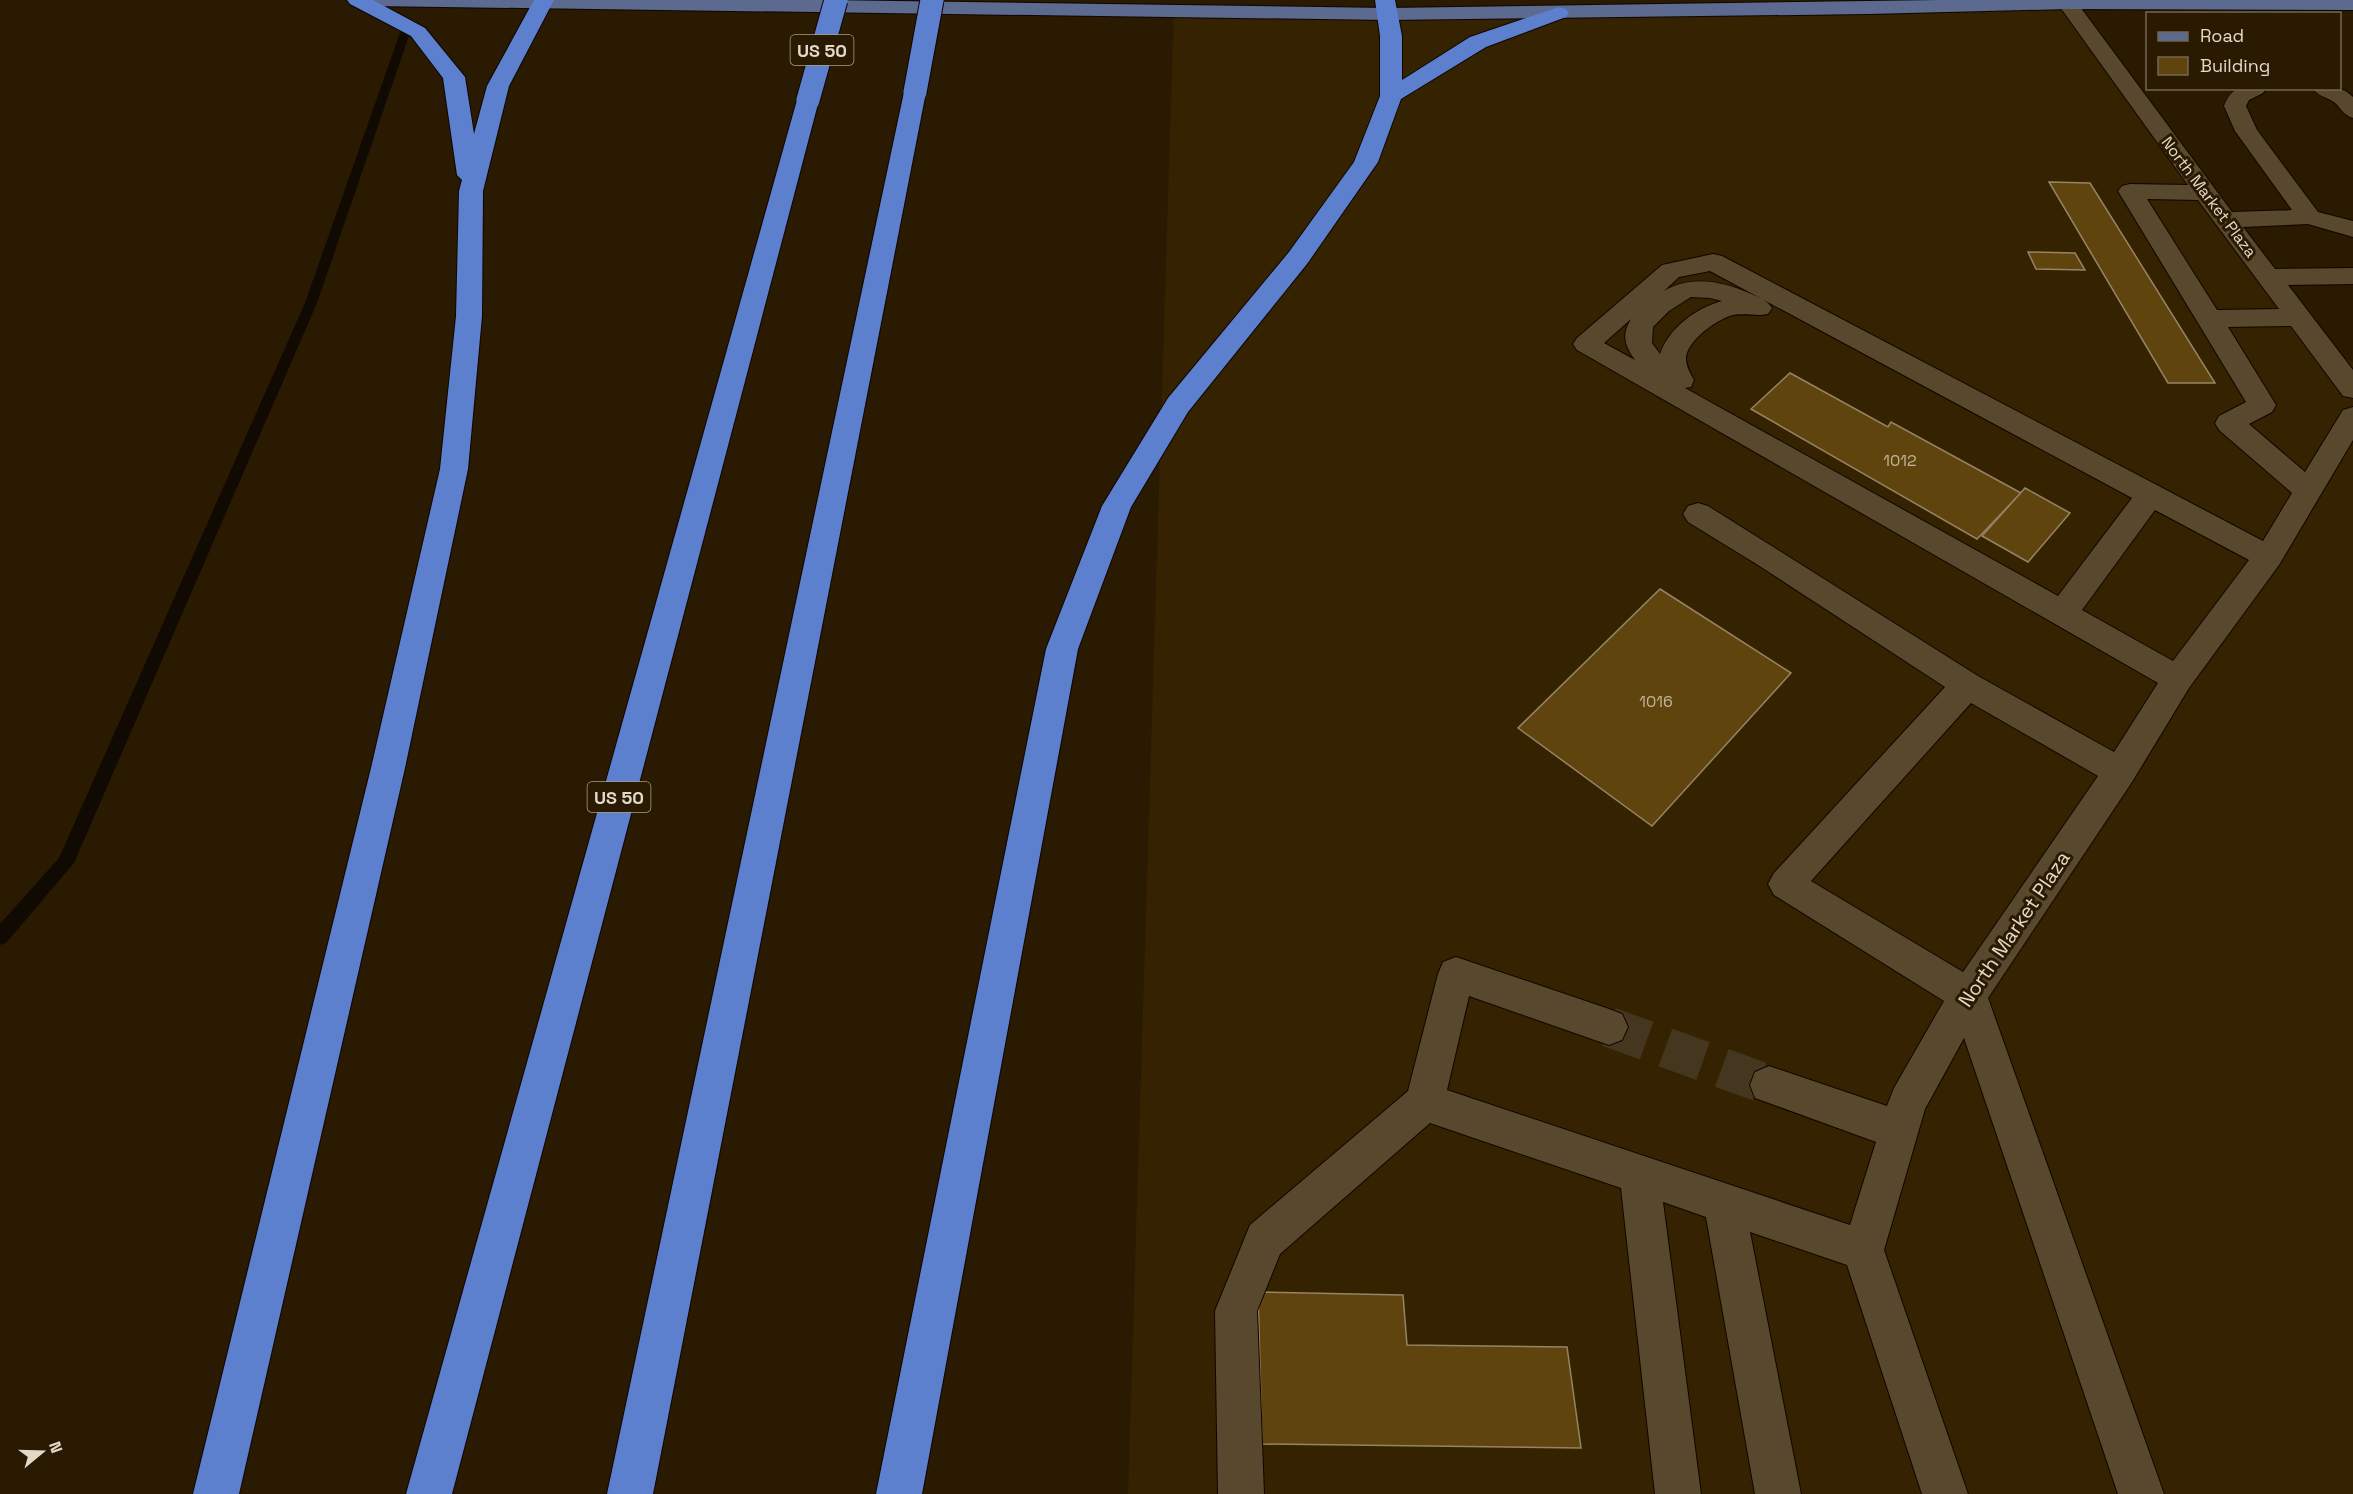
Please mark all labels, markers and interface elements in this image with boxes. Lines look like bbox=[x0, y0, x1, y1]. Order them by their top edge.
legend bbox=[2146, 12, 2341, 90]
text: Road bbox=[2200, 24, 2244, 47]
road number: US 50 bbox=[790, 35, 854, 65]
text: Building bbox=[2200, 54, 2270, 77]
street label: North Market Plaza bbox=[2157, 132, 2261, 262]
house number: 1012 bbox=[1883, 450, 1917, 471]
house number: 1016 bbox=[1639, 691, 1673, 712]
road number: US 50 bbox=[588, 782, 650, 812]
street label: North Market Plaza bbox=[1952, 846, 2076, 1012]
north arrow bbox=[12, 1422, 72, 1482]
text: N bbox=[44, 1439, 67, 1456]

